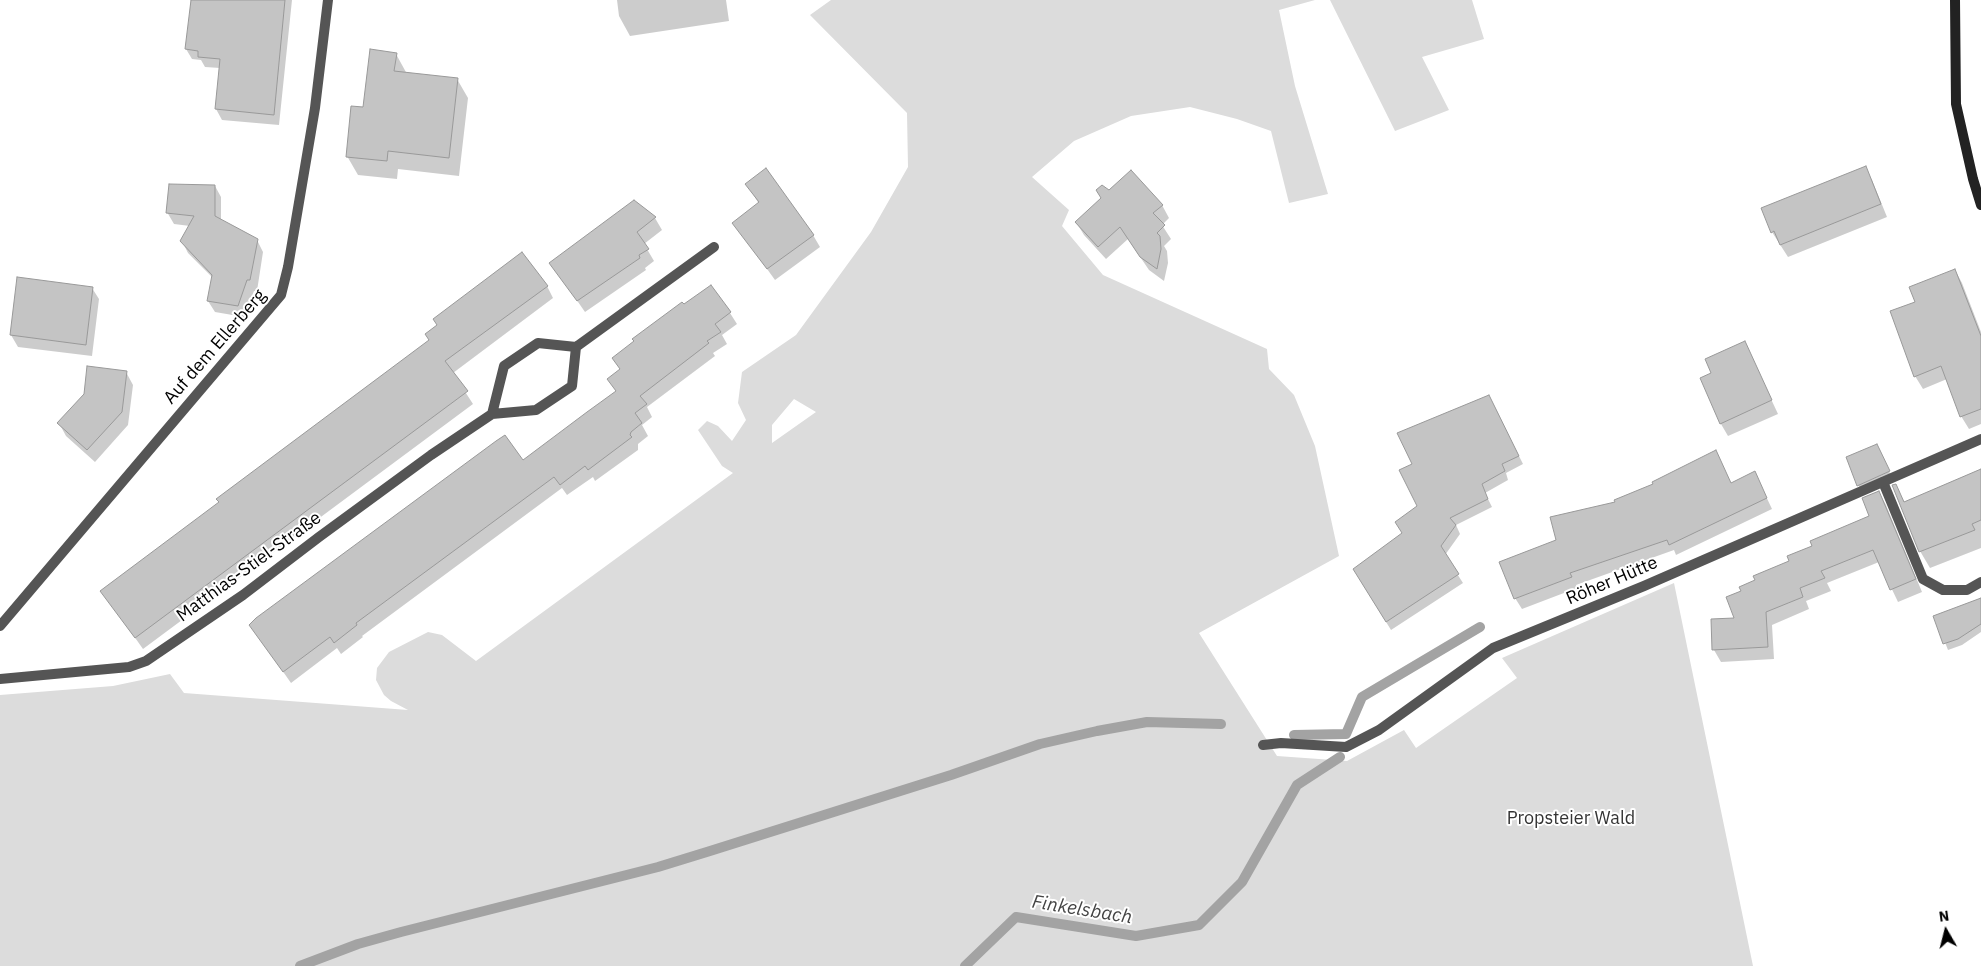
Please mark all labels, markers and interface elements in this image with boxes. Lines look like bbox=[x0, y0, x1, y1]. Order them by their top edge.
street label: Auf dem Ellerberg bbox=[159, 285, 271, 409]
street label: Matthias-Stiel-Straße bbox=[172, 507, 326, 627]
street label: Röher Hütte bbox=[1563, 552, 1661, 610]
park label: Propsteier Wald bbox=[1507, 808, 1635, 830]
water label: Finkelsbach bbox=[1030, 891, 1134, 929]
north arrow bbox=[1921, 906, 1971, 956]
text: N bbox=[1938, 907, 1950, 926]

